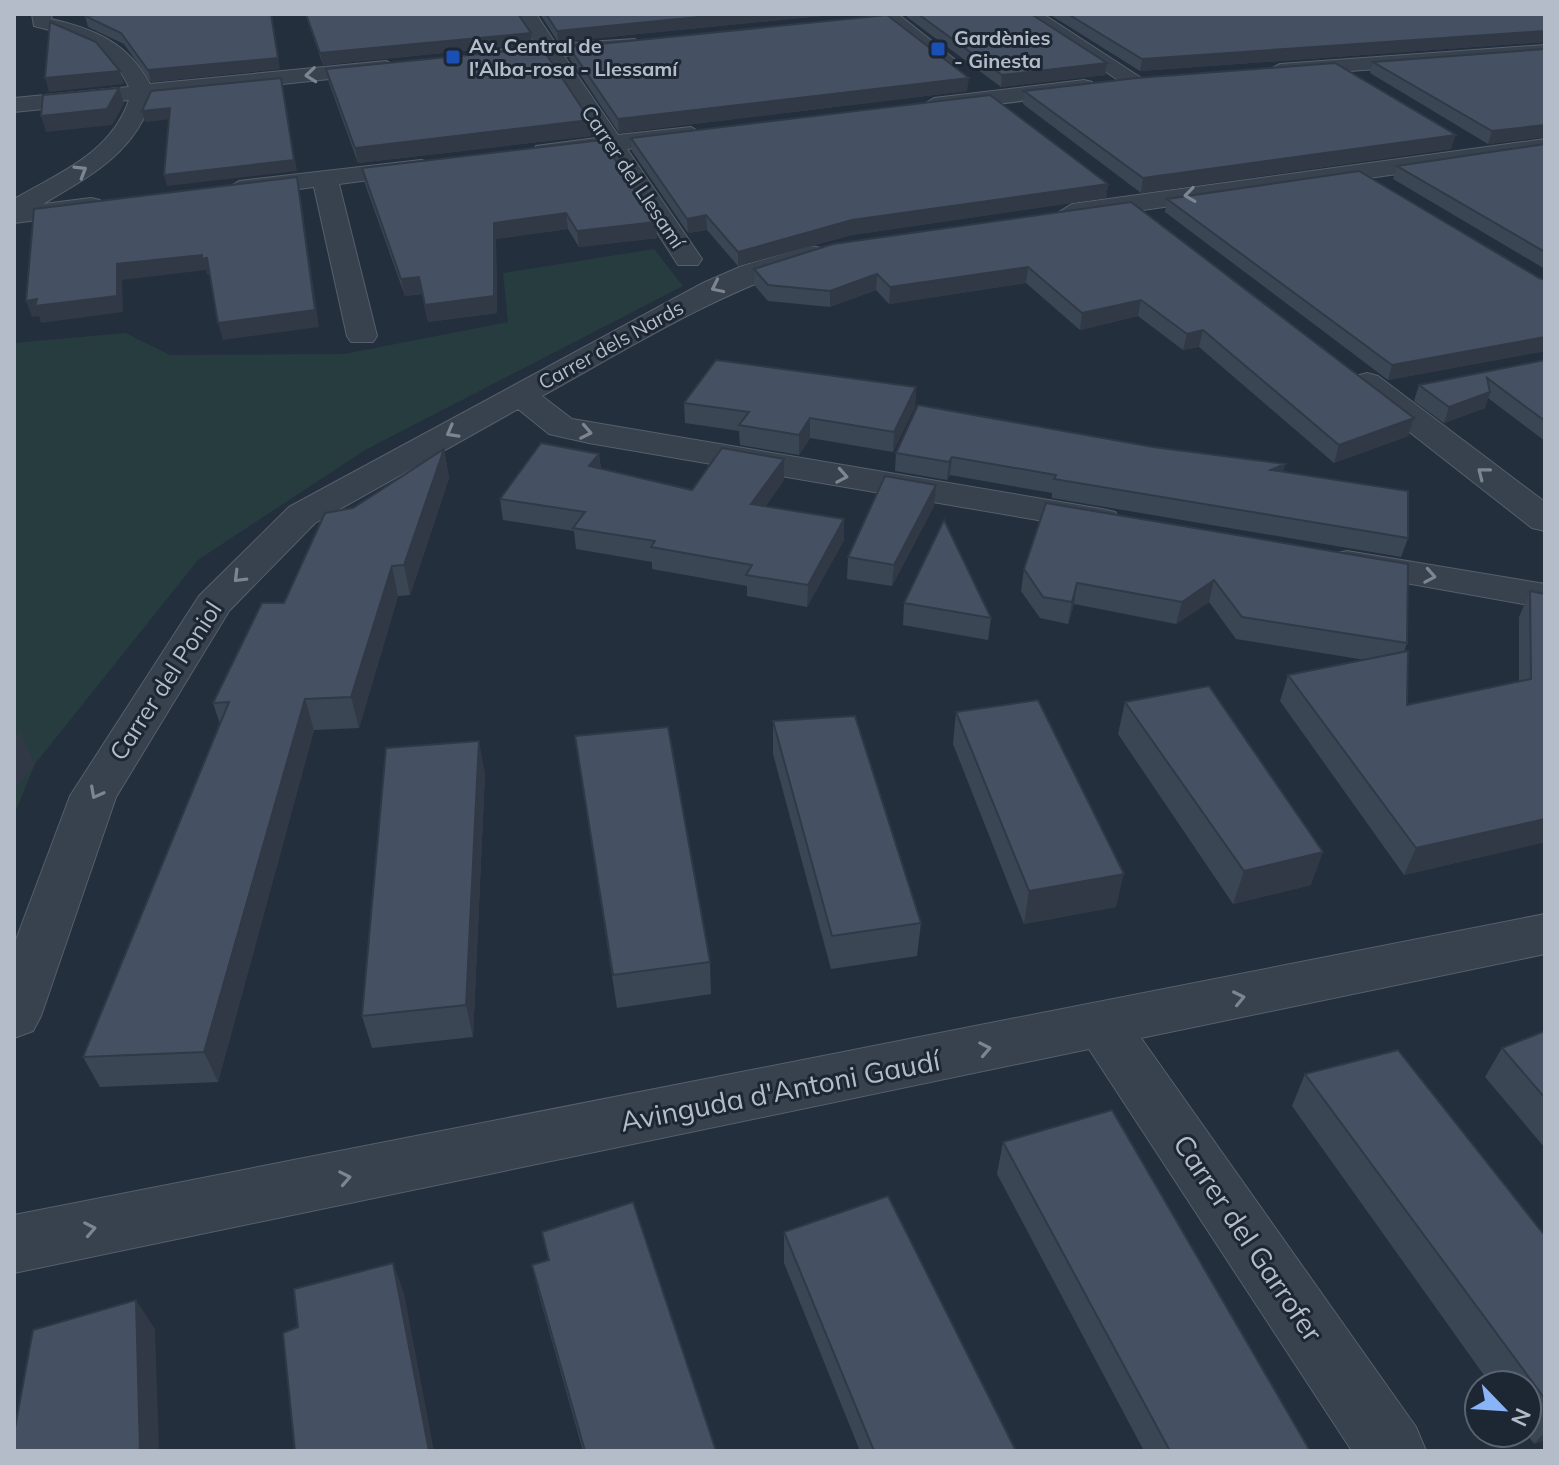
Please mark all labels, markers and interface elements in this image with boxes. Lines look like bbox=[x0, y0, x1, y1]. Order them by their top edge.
place label: Gardènies - Ginesta bbox=[954, 25, 1051, 73]
place label: Av. Central de l'Alba-rosa - Llessamí bbox=[469, 33, 679, 81]
marker: Gardènies - Ginesta bbox=[929, 40, 947, 58]
marker: Av. Central de l'Alba-rosa - Llessamí bbox=[444, 48, 462, 66]
one-way arrow bbox=[304, 66, 317, 83]
street label: Carrer del Llesamí bbox=[576, 101, 691, 254]
one-way arrow bbox=[72, 165, 87, 180]
one-way arrow bbox=[1184, 186, 1197, 203]
one-way arrow bbox=[711, 277, 726, 293]
street label: Carrer dels Nards bbox=[534, 294, 688, 395]
one-way arrow bbox=[446, 422, 461, 438]
one-way arrow bbox=[579, 423, 593, 440]
one-way arrow bbox=[836, 467, 849, 484]
one-way arrow bbox=[1477, 468, 1492, 482]
one-way arrow bbox=[1423, 567, 1437, 584]
one-way arrow bbox=[234, 568, 248, 582]
street label: Carrer del Poniol bbox=[103, 595, 228, 765]
one-way arrow bbox=[90, 785, 105, 799]
one-way arrow bbox=[1233, 990, 1246, 1007]
street label: Avinguda d'Antoni Gaudí bbox=[617, 1042, 944, 1139]
one-way arrow bbox=[978, 1042, 991, 1059]
street label: Carrer del Garrofer bbox=[1166, 1128, 1331, 1349]
one-way arrow bbox=[339, 1170, 352, 1187]
one-way arrow bbox=[84, 1221, 97, 1238]
north arrow bbox=[1463, 1369, 1543, 1449]
text: N bbox=[1505, 1404, 1537, 1431]

